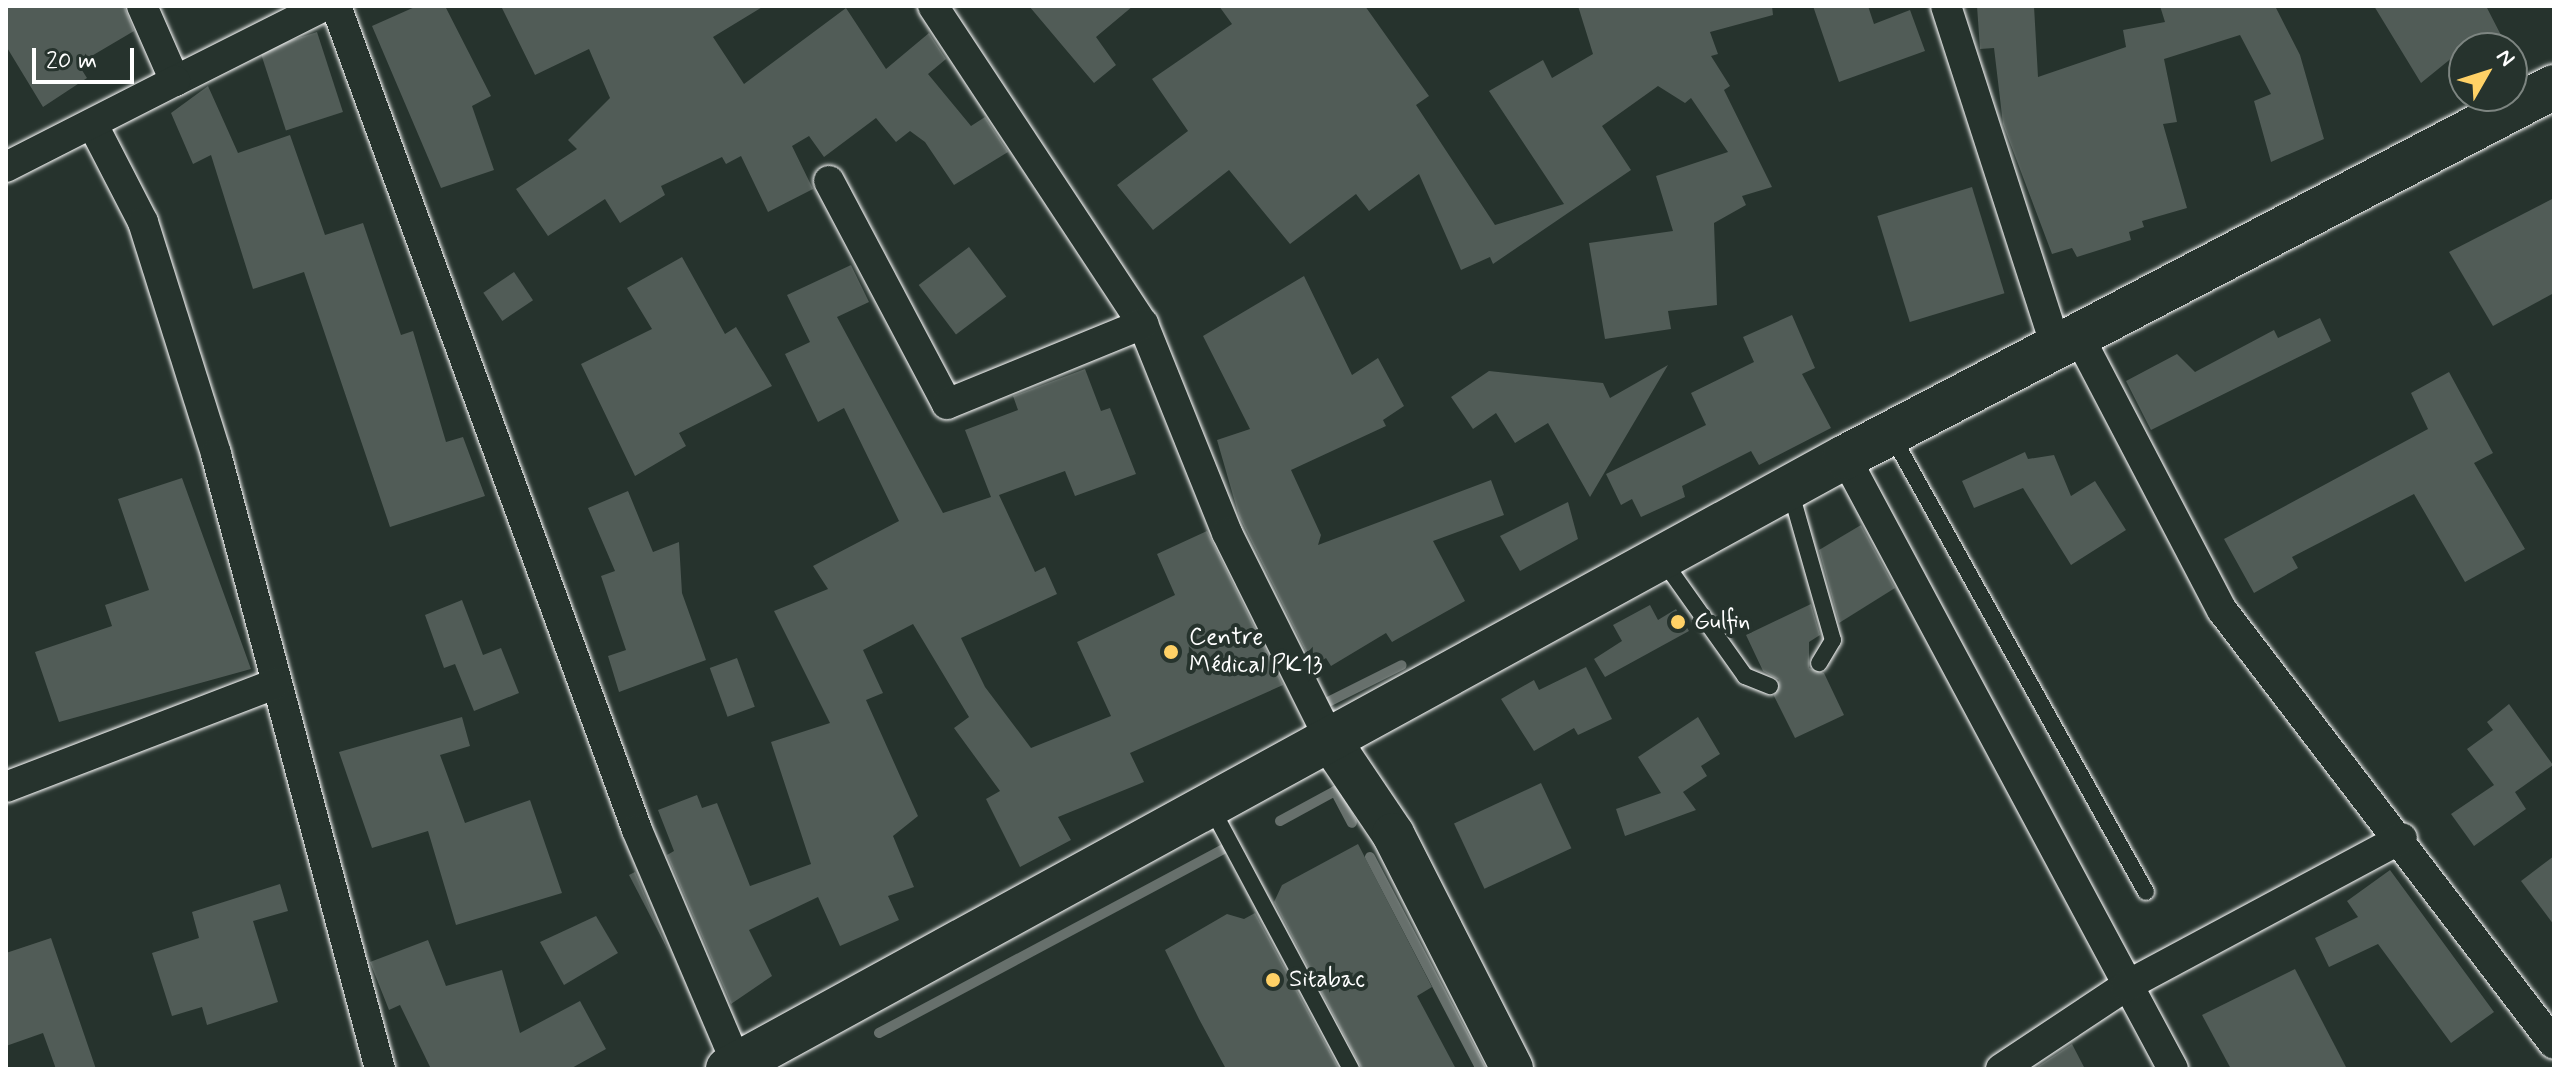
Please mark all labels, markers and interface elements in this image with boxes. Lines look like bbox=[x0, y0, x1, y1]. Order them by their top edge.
scale bar bbox=[36, 32, 138, 82]
north arrow bbox=[2448, 32, 2528, 112]
text: N bbox=[2490, 44, 2521, 73]
text: 20 m bbox=[46, 46, 97, 77]
place label: Gulfin bbox=[1694, 608, 1750, 636]
marker: Gulfin bbox=[1669, 613, 1687, 631]
place label: Centre Médical PK13 bbox=[1189, 624, 1323, 680]
marker: Centre Médical PK13 bbox=[1160, 641, 1182, 663]
place label: Sitabac bbox=[1289, 966, 1365, 994]
marker: Sitabac bbox=[1264, 971, 1282, 989]

